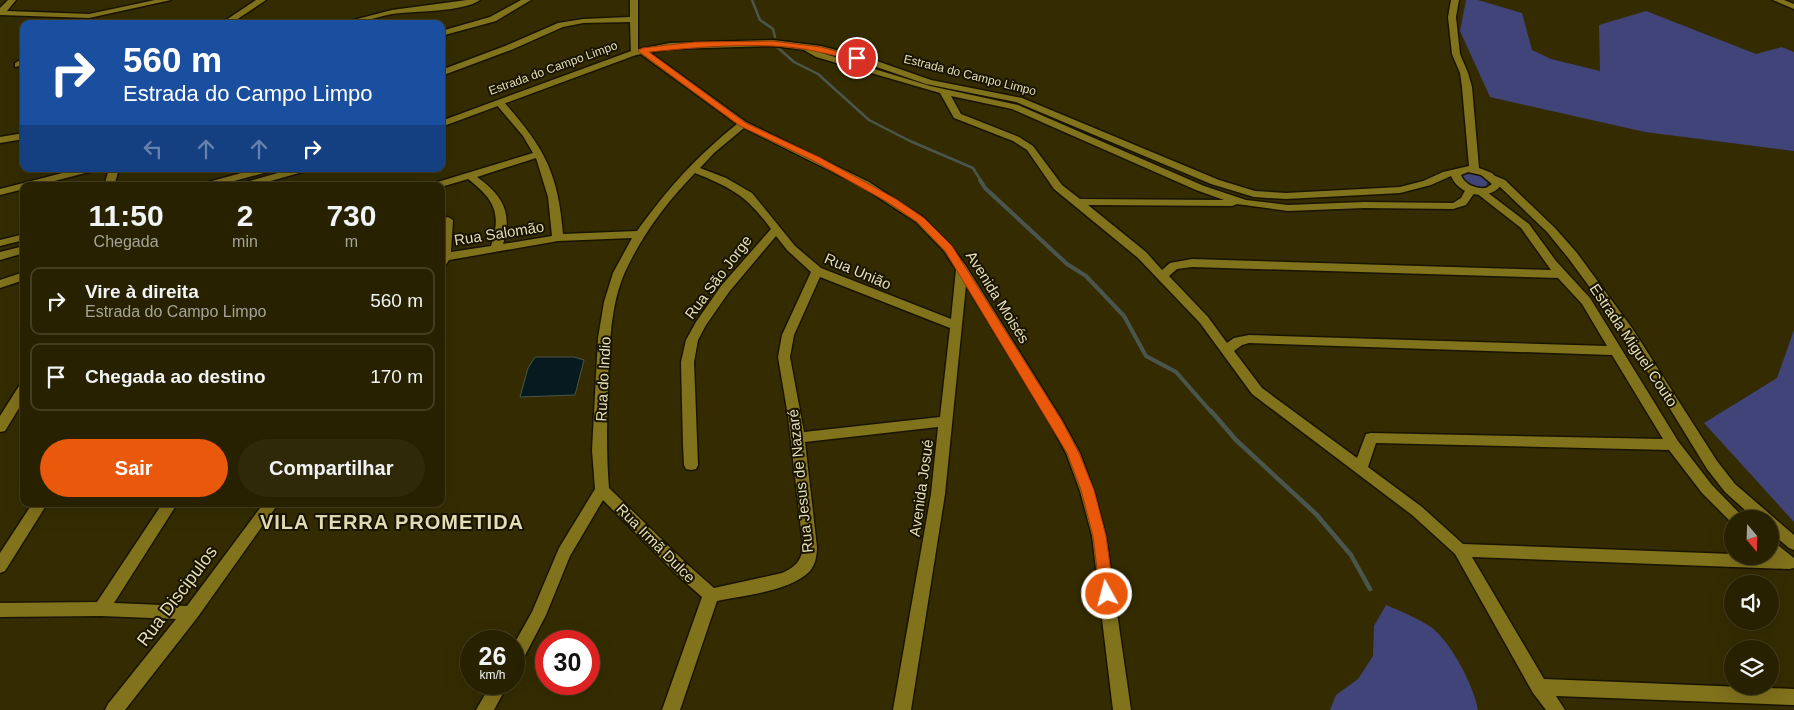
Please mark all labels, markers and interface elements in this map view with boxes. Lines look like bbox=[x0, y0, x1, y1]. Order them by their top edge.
pin bbox=[836, 37, 878, 79]
street label: Estrada do Campo Limpo bbox=[487, 38, 620, 98]
icon: right bbox=[40, 40, 105, 105]
text: 560 m bbox=[123, 40, 222, 79]
icon: arrive bbox=[843, 44, 871, 72]
street label: Estrada do Campo Limpo bbox=[902, 52, 1038, 98]
text: Estrada do Campo Limpo bbox=[123, 81, 372, 106]
icon: left bbox=[139, 135, 167, 163]
icon: ahead bbox=[192, 135, 220, 163]
icon: ahead bbox=[245, 135, 273, 163]
icon: right bbox=[298, 135, 326, 163]
text: 11:50 bbox=[89, 199, 164, 232]
text: 2 bbox=[237, 199, 253, 232]
text: 730 bbox=[326, 199, 376, 232]
street label: Rua Salomão bbox=[453, 217, 545, 249]
street label: Rua São Jorge bbox=[681, 232, 755, 322]
text: Chegada bbox=[94, 233, 159, 250]
text: min bbox=[232, 233, 258, 250]
text: m bbox=[345, 233, 358, 250]
street label: Avenida Moisés bbox=[963, 248, 1033, 346]
street label: Rua União bbox=[822, 249, 894, 293]
street label: Estrada Miguel Couto bbox=[1587, 280, 1681, 410]
text: Vire à direita bbox=[85, 281, 199, 302]
icon: right bbox=[42, 287, 70, 315]
text: 560 m bbox=[370, 290, 423, 311]
text: Estrada do Campo Limpo bbox=[85, 303, 266, 320]
street label: Rua do Indio bbox=[592, 336, 614, 422]
icon: arrive bbox=[42, 363, 70, 391]
text: Chegada ao destino bbox=[85, 366, 266, 387]
text: 170 m bbox=[370, 366, 423, 387]
street label: Rua Jesus de Nazaré bbox=[784, 408, 816, 554]
street label: Avenida Josué bbox=[906, 438, 936, 538]
button: Sair bbox=[40, 439, 228, 497]
button: Compartilhar bbox=[238, 439, 425, 497]
street label: Rua Irmã Dulce bbox=[613, 500, 699, 586]
north arrow bbox=[1724, 510, 1779, 565]
map controls bbox=[1724, 510, 1779, 695]
district label: VILA TERRA PROMETIDA bbox=[260, 511, 524, 533]
street label: Rua Discipulos bbox=[133, 542, 221, 650]
position arrow bbox=[1080, 567, 1132, 619]
button: sound bbox=[1724, 575, 1779, 630]
speed limit sign: 30 bbox=[535, 630, 600, 695]
button: layers bbox=[1724, 640, 1779, 695]
text: 26 bbox=[479, 642, 506, 670]
text: km/h bbox=[479, 668, 506, 682]

